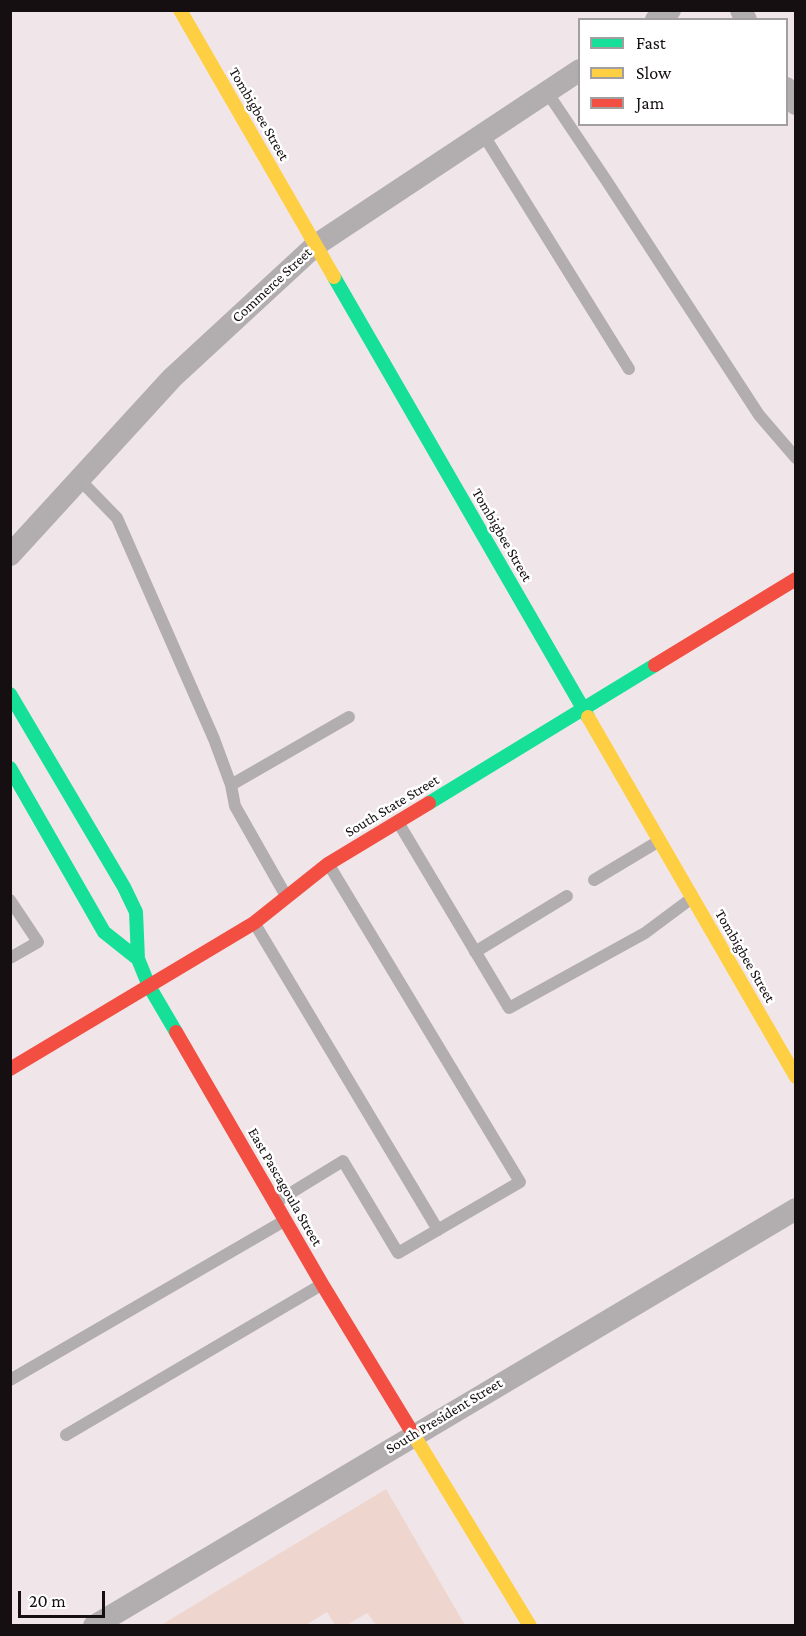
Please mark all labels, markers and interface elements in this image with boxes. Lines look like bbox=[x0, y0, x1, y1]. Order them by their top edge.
legend bbox=[578, 18, 788, 126]
text: Fast bbox=[636, 33, 666, 53]
text: Slow bbox=[636, 63, 671, 83]
street label: Tombigbee Street bbox=[225, 64, 293, 164]
text: Jam bbox=[636, 93, 664, 113]
street label: Commerce Street bbox=[228, 243, 316, 327]
street label: Tombigbee Street bbox=[468, 485, 536, 585]
street label: South State Street bbox=[342, 771, 442, 841]
street label: Tombigbee Street bbox=[711, 906, 779, 1006]
street label: East Pascagoula Street bbox=[244, 1125, 326, 1249]
street label: South President Street bbox=[383, 1374, 505, 1458]
scale bar bbox=[21, 1579, 108, 1617]
text: 20 m bbox=[29, 1591, 66, 1611]

